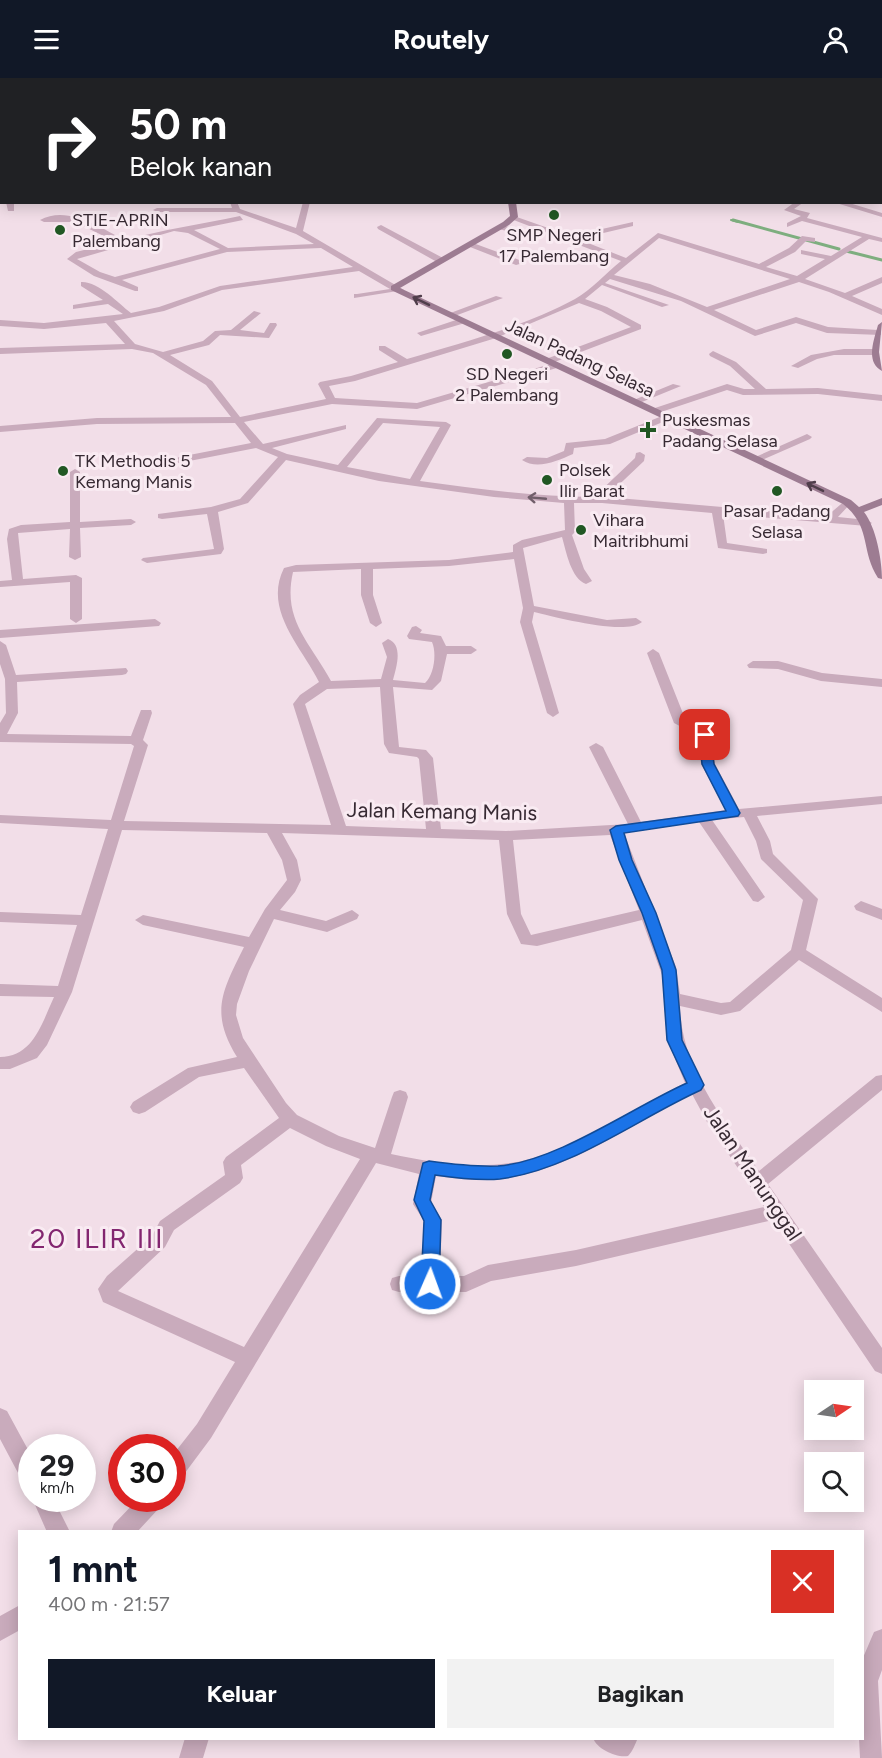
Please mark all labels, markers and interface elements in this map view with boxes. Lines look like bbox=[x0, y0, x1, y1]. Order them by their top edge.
icon: menu bbox=[30, 23, 63, 56]
text: Routely bbox=[393, 23, 489, 56]
icon: person bbox=[819, 23, 852, 56]
text: 50 m bbox=[129, 99, 227, 150]
icon: right bbox=[30, 102, 108, 180]
text: Belok kanan bbox=[129, 150, 272, 183]
marker: SMP Negeri 17 Palembang bbox=[547, 208, 561, 222]
place label: STIE-APRIN Palembang bbox=[72, 209, 169, 252]
marker: STIE-APRIN Palembang bbox=[53, 223, 67, 237]
place label: SMP Negeri 17 Palembang bbox=[499, 224, 609, 267]
one-way arrow bbox=[413, 295, 431, 306]
street label: Jalan Padang Selasa bbox=[502, 314, 658, 402]
marker: SD Negeri 2 Palembang bbox=[500, 347, 514, 361]
place label: SD Negeri 2 Palembang bbox=[455, 363, 559, 406]
place label: Puskesmas Padang Selasa bbox=[662, 409, 778, 452]
marker: Puskesmas Padang Selasa bbox=[639, 421, 657, 439]
place label: TK Methodis 5 Kemang Manis bbox=[75, 450, 192, 493]
place label: Polsek Ilir Barat bbox=[559, 459, 625, 502]
marker: TK Methodis 5 Kemang Manis bbox=[56, 464, 70, 478]
marker: Polsek Ilir Barat bbox=[540, 473, 554, 487]
one-way arrow bbox=[806, 480, 824, 492]
marker: Pasar Padang Selasa bbox=[770, 484, 784, 498]
one-way arrow bbox=[527, 492, 547, 503]
place label: Pasar Padang Selasa bbox=[723, 500, 831, 543]
place label: Vihara Maitribhumi bbox=[593, 509, 689, 552]
marker: Vihara Maitribhumi bbox=[574, 523, 588, 537]
pin bbox=[679, 709, 730, 760]
icon: arrive bbox=[688, 718, 721, 751]
street label: Jalan Kemang Manis bbox=[347, 797, 537, 825]
street label: Jalan Manunggal bbox=[699, 1101, 807, 1245]
district label: 20 ILIR III bbox=[30, 1221, 164, 1255]
position arrow bbox=[398, 1252, 462, 1316]
north arrow bbox=[804, 1380, 864, 1440]
map controls bbox=[804, 1380, 864, 1512]
speed limit sign: 30 bbox=[108, 1434, 186, 1512]
text: 29 bbox=[40, 1447, 74, 1484]
button: search bbox=[804, 1452, 864, 1512]
text: km/h bbox=[40, 1479, 74, 1497]
text: 1 mnt bbox=[48, 1548, 138, 1591]
button: close bbox=[771, 1550, 834, 1613]
text: 400 m · 21:57 bbox=[48, 1592, 170, 1616]
button: Keluar bbox=[48, 1659, 435, 1728]
button: Bagikan bbox=[447, 1659, 834, 1728]

